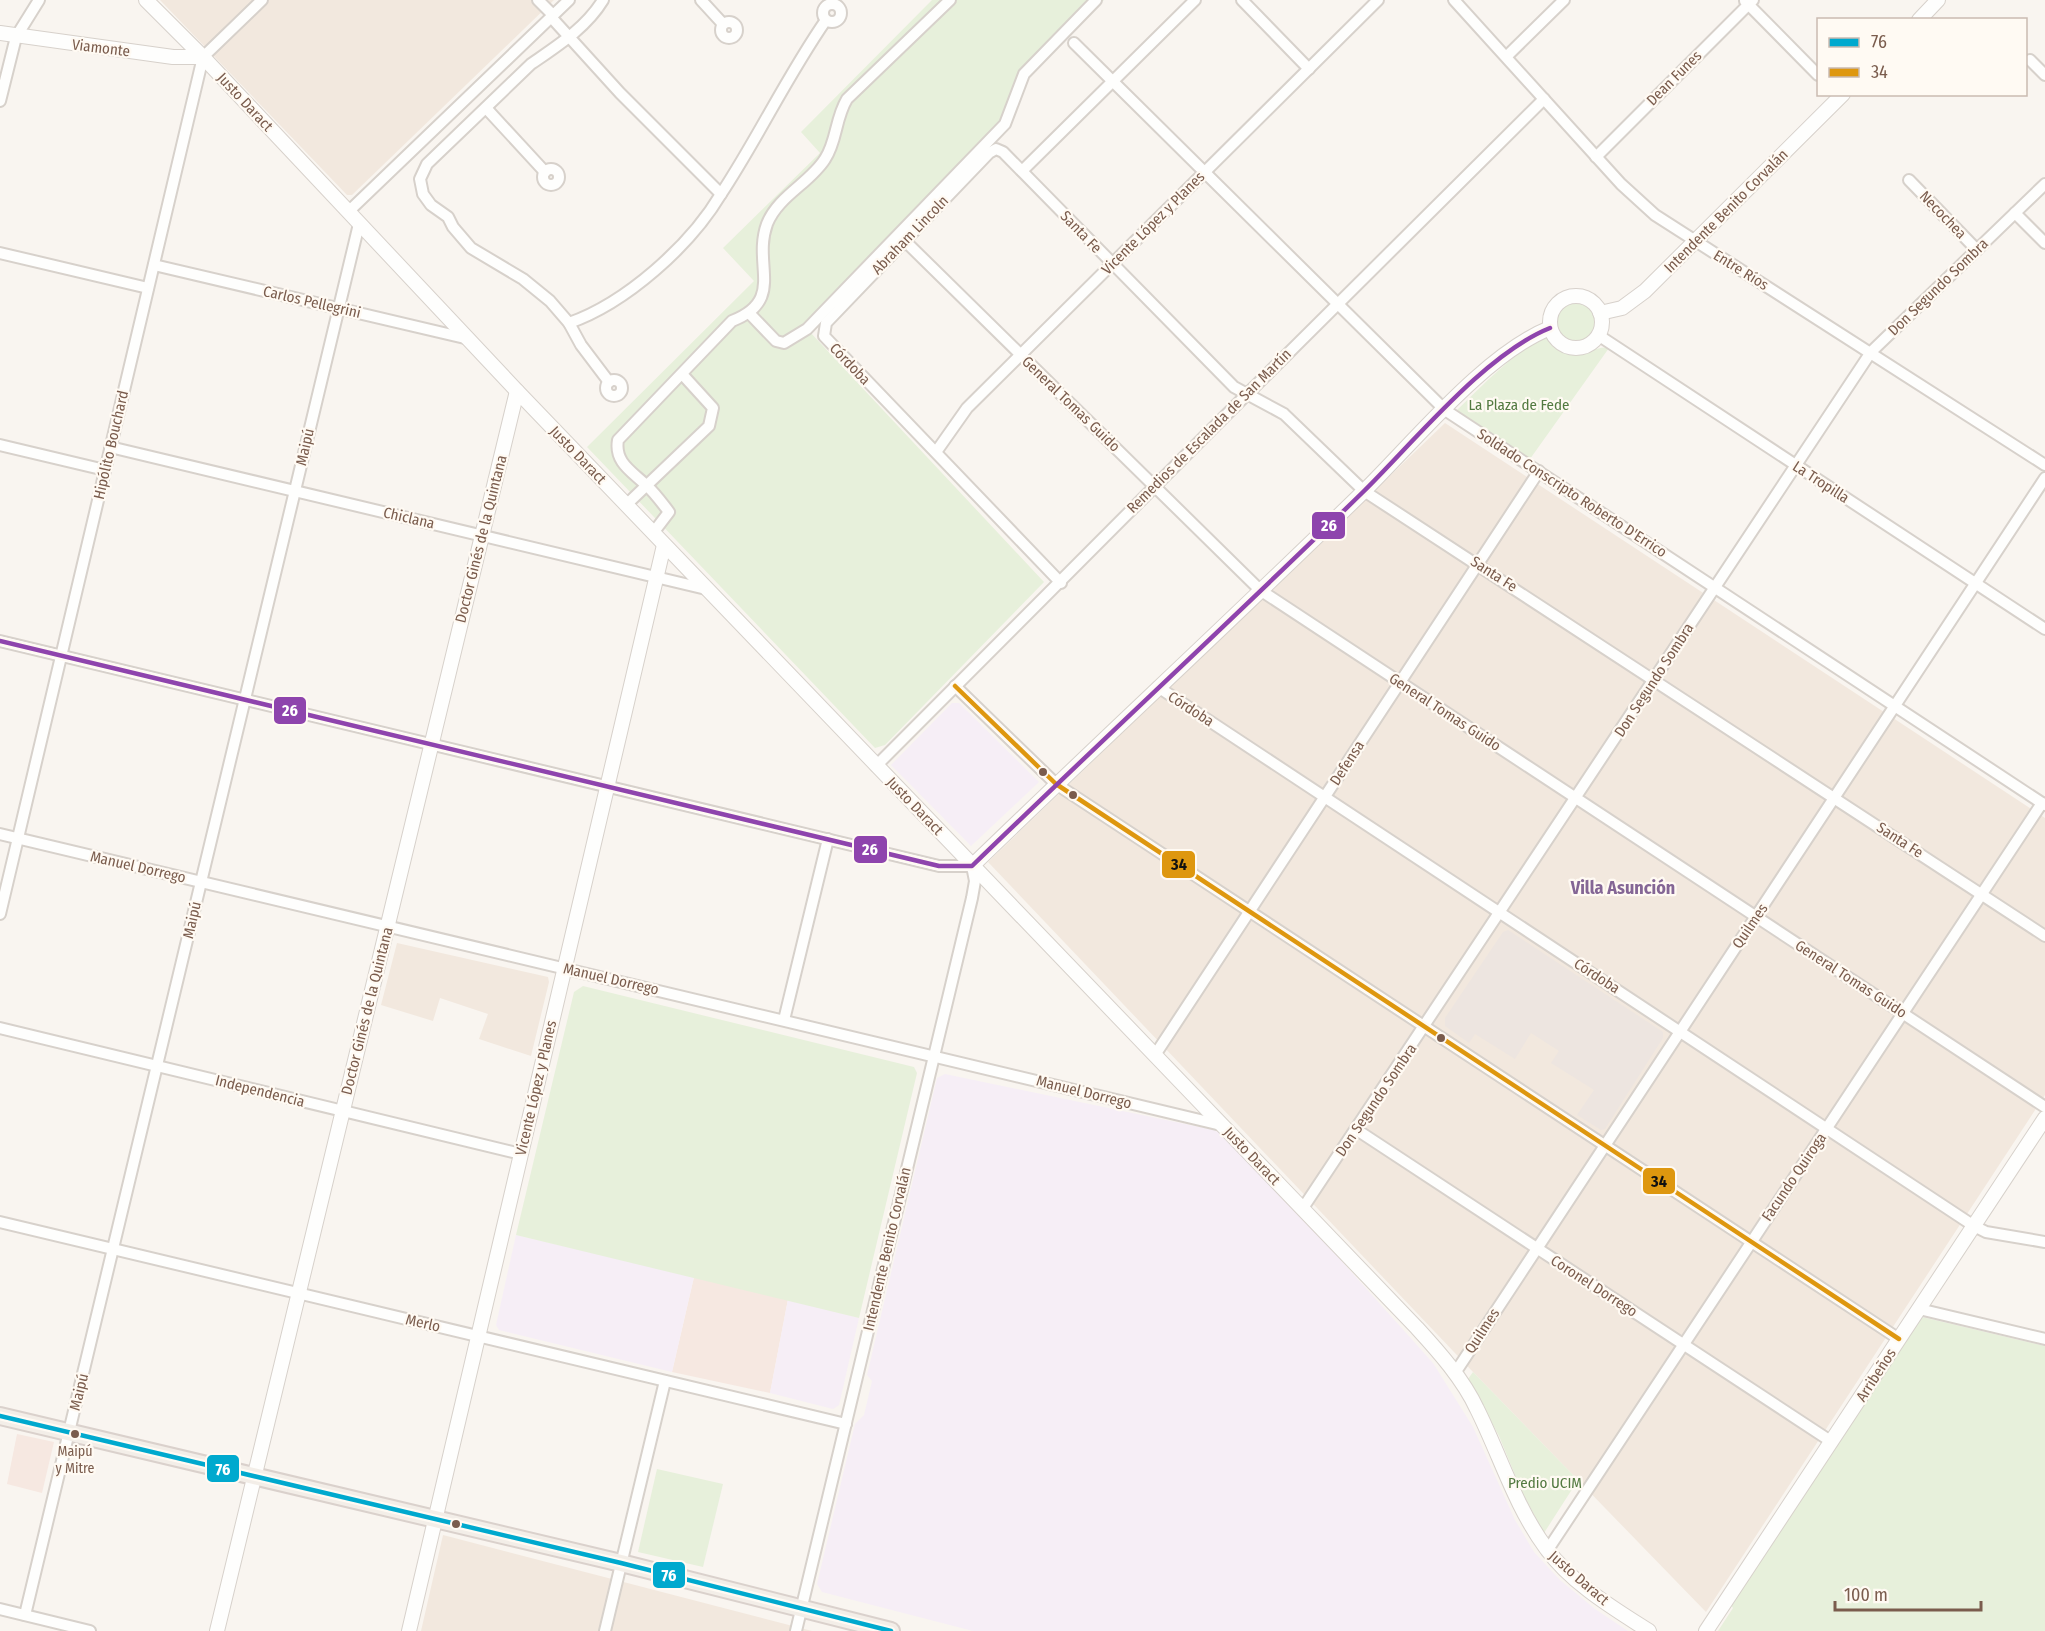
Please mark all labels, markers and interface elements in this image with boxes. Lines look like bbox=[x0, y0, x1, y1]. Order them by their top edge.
legend bbox=[1817, 18, 2027, 96]
text: 76 bbox=[1871, 31, 1887, 53]
street label: Viamonte bbox=[71, 36, 131, 60]
street label: Dean Funes bbox=[1643, 47, 1705, 109]
text: 34 bbox=[1871, 61, 1888, 83]
street label: Justo Daract bbox=[213, 69, 277, 135]
street label: Intendente Benito Corvalán bbox=[1660, 145, 1792, 277]
street label: Vicente López y Planes bbox=[1098, 168, 1208, 278]
street label: Necochea bbox=[1916, 187, 1970, 243]
street label: Abraham Lincoln bbox=[868, 192, 952, 278]
street label: Santa Fe bbox=[1057, 207, 1105, 257]
street label: Don Segundo Sombra bbox=[1884, 235, 1992, 339]
street label: Entre Ríos bbox=[1710, 246, 1772, 294]
street label: Carlos Pellegrini bbox=[261, 282, 363, 322]
street label: Córdoba bbox=[826, 339, 874, 389]
street label: Remedios de Escalada de San Martín bbox=[1123, 345, 1295, 517]
street label: General Tomas Guido bbox=[1018, 352, 1124, 456]
street label: Hipólito Bouchard bbox=[90, 389, 132, 501]
park label: La Plaza de Fede bbox=[1469, 396, 1569, 414]
street label: Justo Daract bbox=[546, 422, 610, 488]
street label: Soldado Conscripto Roberto D'Errico bbox=[1474, 425, 1670, 561]
street label: Maipú bbox=[292, 427, 318, 467]
street label: Doctor Ginés de la Quintana bbox=[451, 453, 511, 625]
street label: La Tropilla bbox=[1789, 457, 1853, 507]
street label: Chiclana bbox=[382, 503, 436, 533]
line badge: 26 bbox=[1311, 511, 1346, 540]
text: 26 bbox=[1320, 516, 1337, 535]
street label: Santa Fe bbox=[1467, 552, 1521, 596]
street label: Don Segundo Sombra bbox=[1611, 620, 1697, 740]
street label: General Tomas Guido bbox=[1386, 669, 1504, 755]
street label: Córdoba bbox=[1165, 688, 1217, 730]
line badge: 26 bbox=[273, 696, 307, 725]
text: 26 bbox=[281, 701, 298, 720]
street label: Defensa bbox=[1326, 737, 1368, 789]
unlabelled marker bbox=[1037, 766, 1049, 778]
street label: Justo Daract bbox=[883, 773, 947, 839]
unlabelled marker bbox=[1067, 789, 1079, 801]
street label: Santa Fe bbox=[1873, 818, 1927, 862]
line badge: 26 bbox=[853, 835, 888, 864]
text: 26 bbox=[861, 840, 878, 859]
street label: Manuel Dorrego bbox=[89, 847, 188, 887]
line badge: 34 bbox=[1161, 850, 1196, 879]
text: 34 bbox=[1170, 855, 1187, 874]
district label: Villa Asunción bbox=[1570, 877, 1675, 899]
street label: Maipú bbox=[179, 900, 205, 940]
street label: Quilmes bbox=[1728, 900, 1772, 952]
street label: Doctor Ginés de la Quintana bbox=[337, 925, 397, 1097]
street label: General Tomas Guido bbox=[1792, 936, 1910, 1022]
street label: Córdoba bbox=[1571, 955, 1623, 997]
street label: Manuel Dorrego bbox=[562, 959, 661, 999]
street label: Vicente López y Planes bbox=[512, 1019, 560, 1157]
unlabelled marker bbox=[1435, 1032, 1447, 1044]
street label: Don Segundo Sombra bbox=[1332, 1040, 1420, 1160]
street label: Independencia bbox=[213, 1071, 307, 1111]
street label: Manuel Dorrego bbox=[1035, 1071, 1134, 1113]
street label: Justo Daract bbox=[1220, 1123, 1284, 1189]
street label: Facundo Quiroga bbox=[1758, 1130, 1830, 1224]
street label: Intendente Benito Corvalán bbox=[859, 1165, 915, 1333]
line badge: 34 bbox=[1642, 1167, 1676, 1195]
text: 34 bbox=[1650, 1172, 1667, 1191]
street label: Coronel Dorrego bbox=[1547, 1251, 1641, 1321]
street label: Quilmes bbox=[1461, 1305, 1503, 1357]
street label: Merlo bbox=[404, 1310, 442, 1336]
street label: Arribeños bbox=[1852, 1345, 1900, 1405]
street label: Maipú bbox=[66, 1372, 92, 1412]
marker: Maipú y Mitre bbox=[69, 1428, 81, 1440]
place label: Maipú y Mitre bbox=[55, 1443, 95, 1477]
line badge: 76 bbox=[206, 1454, 240, 1483]
text: 76 bbox=[216, 1460, 230, 1479]
park label: Predio UCIM bbox=[1508, 1474, 1582, 1492]
unlabelled marker bbox=[450, 1518, 462, 1530]
street label: Justo Daract bbox=[1545, 1547, 1613, 1609]
line badge: 76 bbox=[652, 1561, 686, 1589]
text: 76 bbox=[662, 1566, 676, 1585]
scale bar bbox=[1835, 1574, 1980, 1612]
text: 100 m bbox=[1844, 1584, 1888, 1606]

